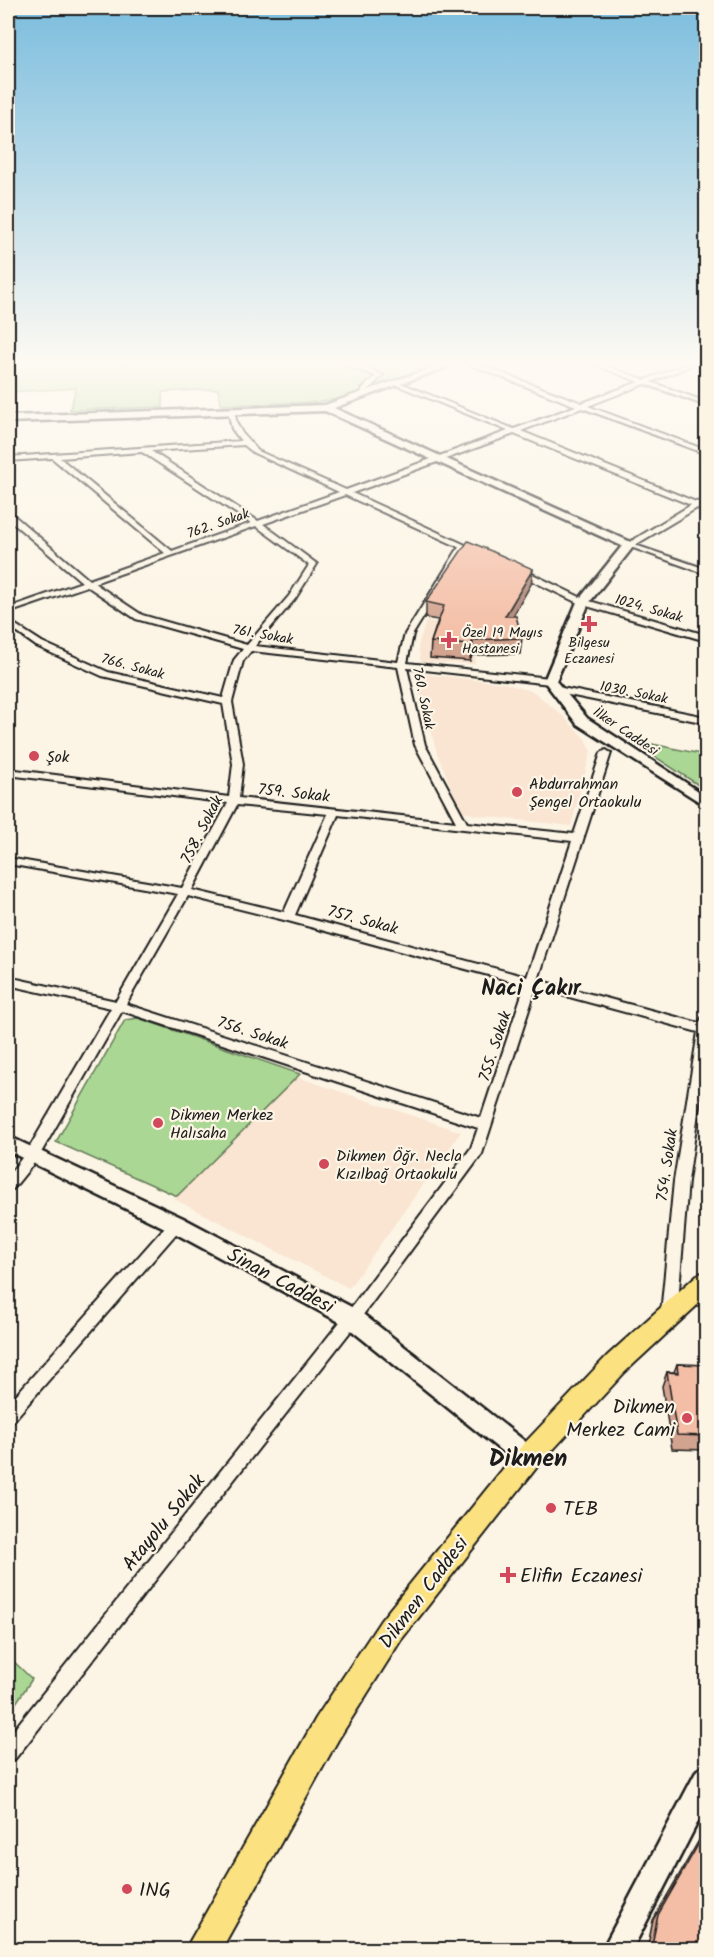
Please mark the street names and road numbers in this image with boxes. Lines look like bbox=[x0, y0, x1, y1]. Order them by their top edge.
street label: 762. Sokak bbox=[184, 503, 253, 545]
street label: 1024. Sokak bbox=[612, 589, 686, 629]
street label: 761. Sokak bbox=[231, 619, 295, 651]
street label: 766. Sokak bbox=[99, 648, 167, 686]
street label: 760. Sokak bbox=[406, 665, 440, 732]
street label: 1030. Sokak bbox=[598, 676, 670, 710]
street label: İlker Caddesi bbox=[588, 702, 663, 762]
street label: 759. Sokak bbox=[257, 777, 332, 810]
street label: 758. Sokak bbox=[174, 791, 231, 868]
street label: 757. Sokak bbox=[325, 899, 401, 942]
street label: 755. Sokak bbox=[472, 1007, 519, 1085]
street label: 756. Sokak bbox=[214, 1010, 292, 1057]
street label: 754. Sokak bbox=[650, 1127, 685, 1203]
street label: Sinan Caddesi bbox=[221, 1240, 341, 1324]
street label: Atayolu Sokak bbox=[115, 1467, 215, 1579]
street label: Dikmen Caddesi bbox=[371, 1529, 479, 1656]

